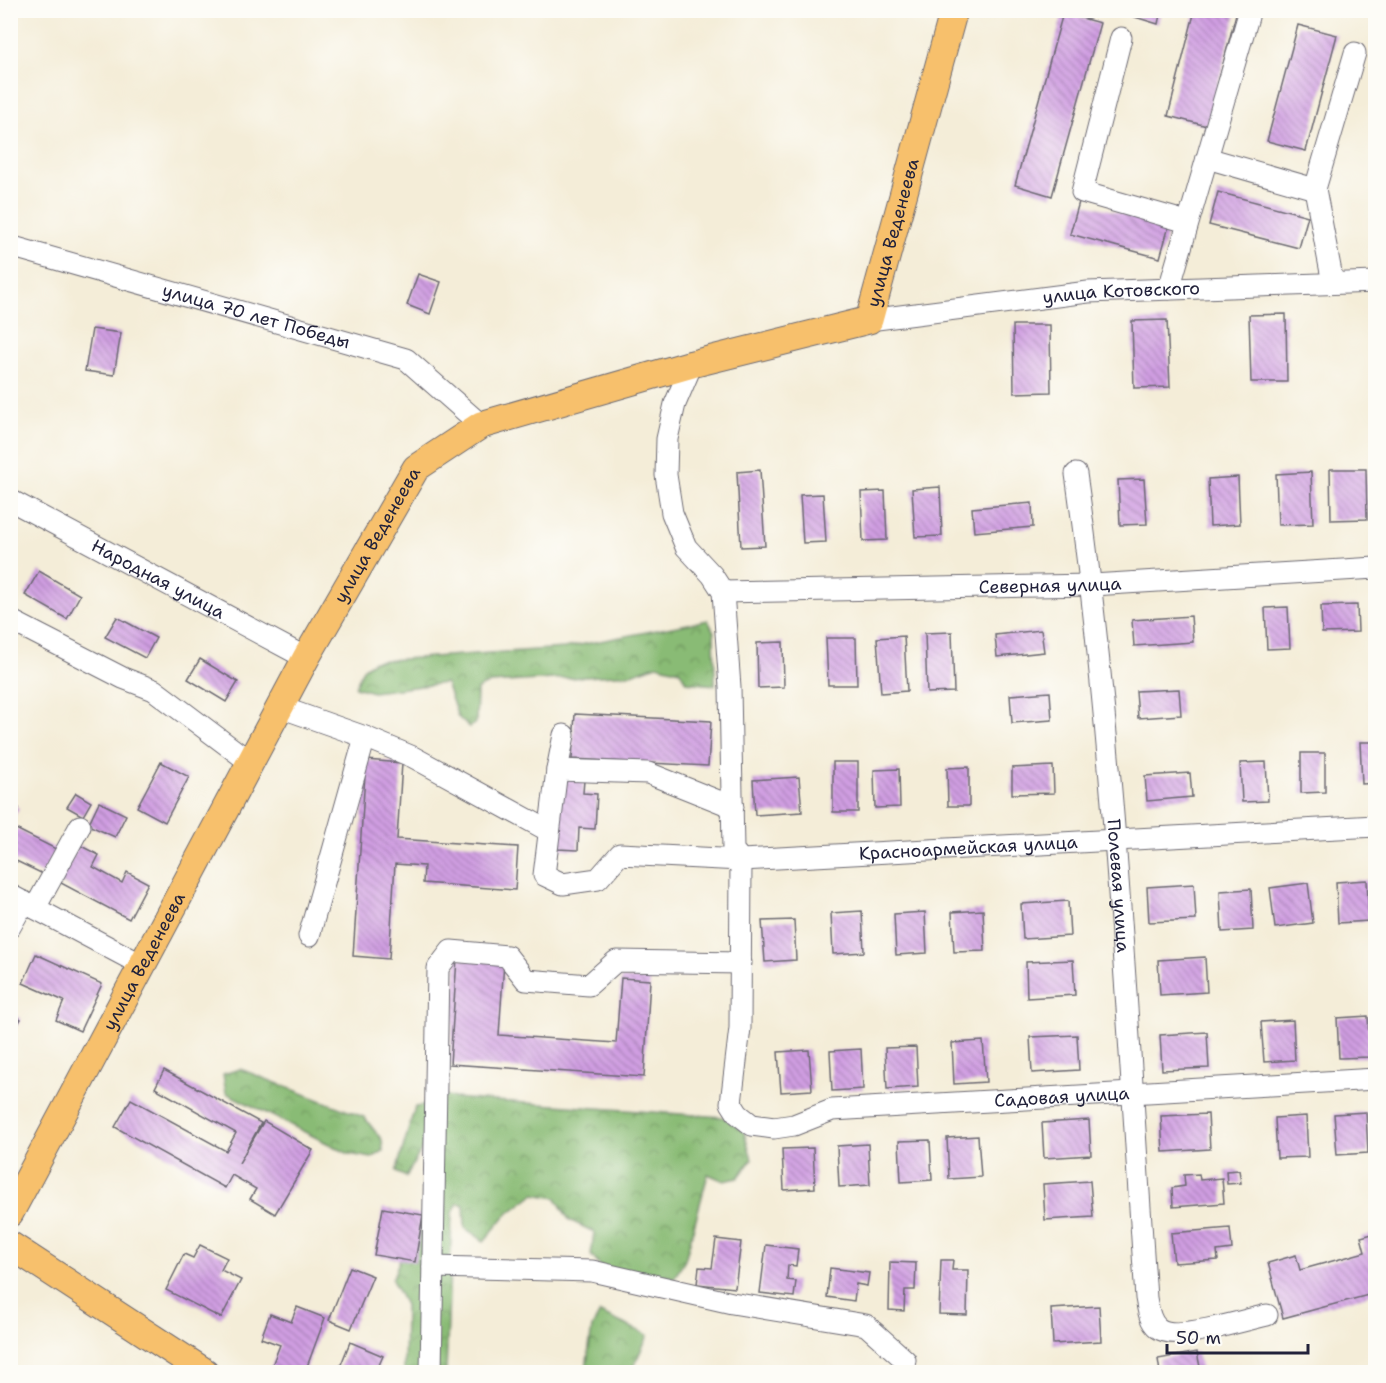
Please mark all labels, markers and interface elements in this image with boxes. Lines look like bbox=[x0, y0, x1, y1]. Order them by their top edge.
street label: улица Веденеева bbox=[861, 156, 925, 310]
street label: улица Котовского bbox=[1041, 276, 1200, 310]
street label: улица 70 лет Победы bbox=[160, 278, 353, 354]
street label: улица Веденеева bbox=[328, 463, 426, 607]
street label: Народная улица bbox=[87, 534, 229, 625]
street label: Северная улица bbox=[978, 571, 1122, 599]
street label: Полевая улица bbox=[1101, 818, 1135, 953]
street label: Красноармейская улица bbox=[858, 830, 1078, 866]
street label: улица Веденеева bbox=[97, 888, 191, 1035]
street label: Садовая улица bbox=[994, 1081, 1130, 1113]
scale bar bbox=[1167, 1317, 1308, 1355]
text: 50 m bbox=[1176, 1326, 1221, 1350]

